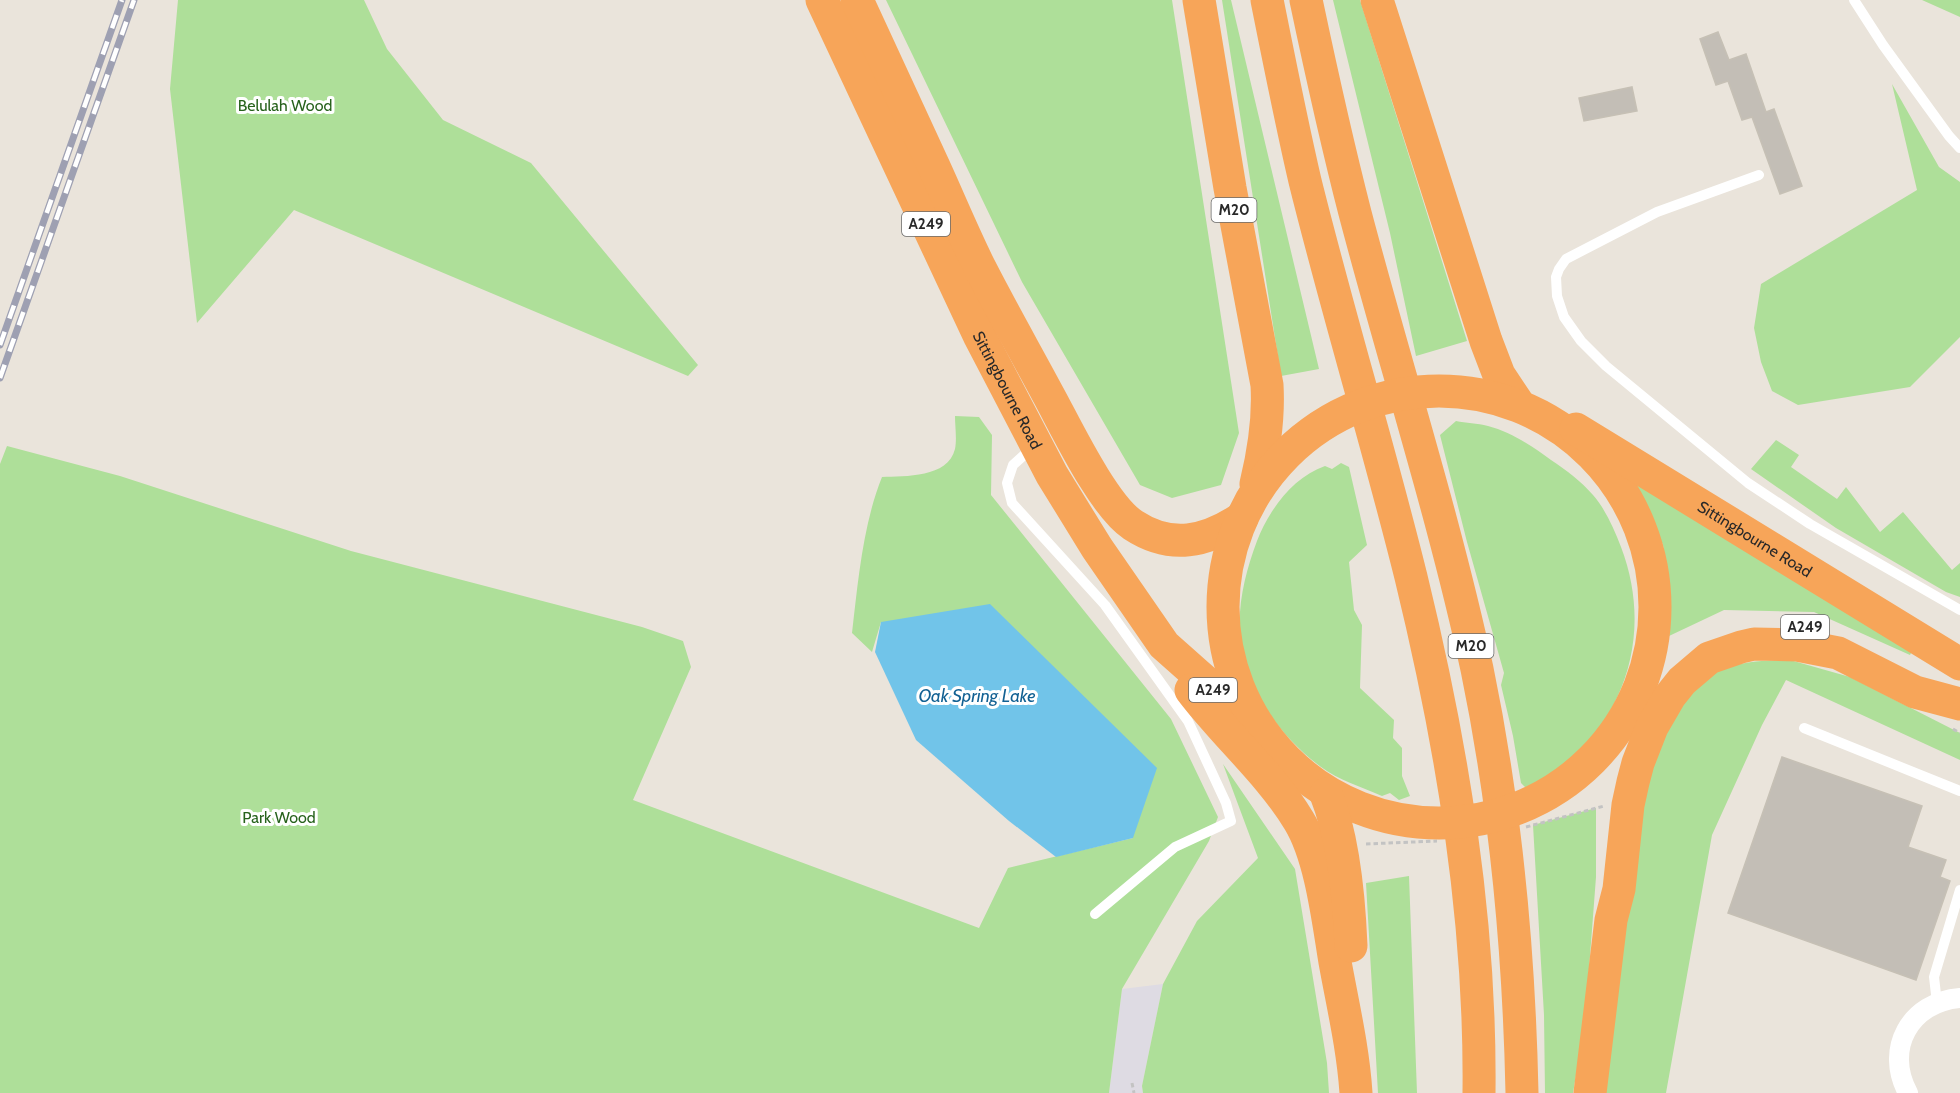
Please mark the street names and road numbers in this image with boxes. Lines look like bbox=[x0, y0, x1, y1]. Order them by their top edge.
road number: M20 bbox=[1212, 198, 1256, 222]
road number: A249 bbox=[902, 212, 950, 236]
street label: Sittingbourne Road bbox=[969, 328, 1046, 452]
street label: Sittingbourne Road bbox=[1695, 496, 1816, 581]
road number: A249 bbox=[1781, 615, 1829, 639]
road number: M20 bbox=[1448, 634, 1494, 658]
road number: A249 bbox=[1189, 678, 1237, 702]

